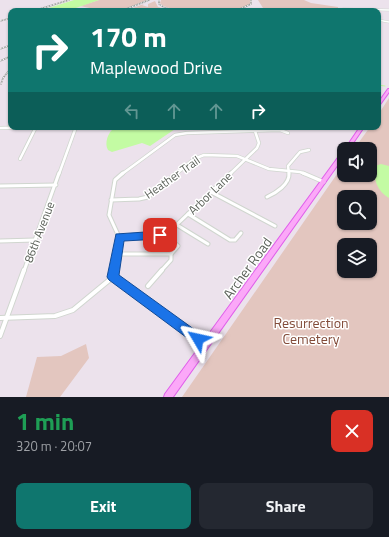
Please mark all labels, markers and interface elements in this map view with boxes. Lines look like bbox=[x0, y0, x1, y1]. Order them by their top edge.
text: 170 m bbox=[90, 15, 167, 58]
icon: right bbox=[24, 24, 76, 76]
text: Maplewood Drive bbox=[90, 54, 222, 81]
icon: left bbox=[121, 100, 143, 122]
icon: ahead bbox=[163, 100, 185, 122]
icon: ahead bbox=[205, 100, 227, 122]
icon: right bbox=[247, 100, 269, 122]
map controls bbox=[337, 142, 377, 278]
button: sound bbox=[337, 142, 377, 182]
street label: Heather Trail bbox=[140, 151, 204, 203]
street label: Arbor Lane bbox=[184, 167, 236, 219]
button: search bbox=[337, 190, 377, 230]
street label: 86th Avenue bbox=[19, 199, 59, 265]
pin bbox=[143, 218, 177, 252]
icon: arrive bbox=[149, 224, 171, 246]
street label: Archer Road bbox=[217, 233, 277, 303]
button: layers bbox=[337, 238, 377, 278]
park label: Resurrection Cemetery bbox=[273, 312, 349, 349]
position arrow bbox=[177, 318, 219, 360]
text: 1 min bbox=[16, 403, 74, 439]
button: close bbox=[331, 410, 373, 452]
text: 320 m · 20:07 bbox=[16, 436, 92, 456]
button: Exit bbox=[16, 483, 191, 529]
button: Share bbox=[199, 483, 373, 529]

